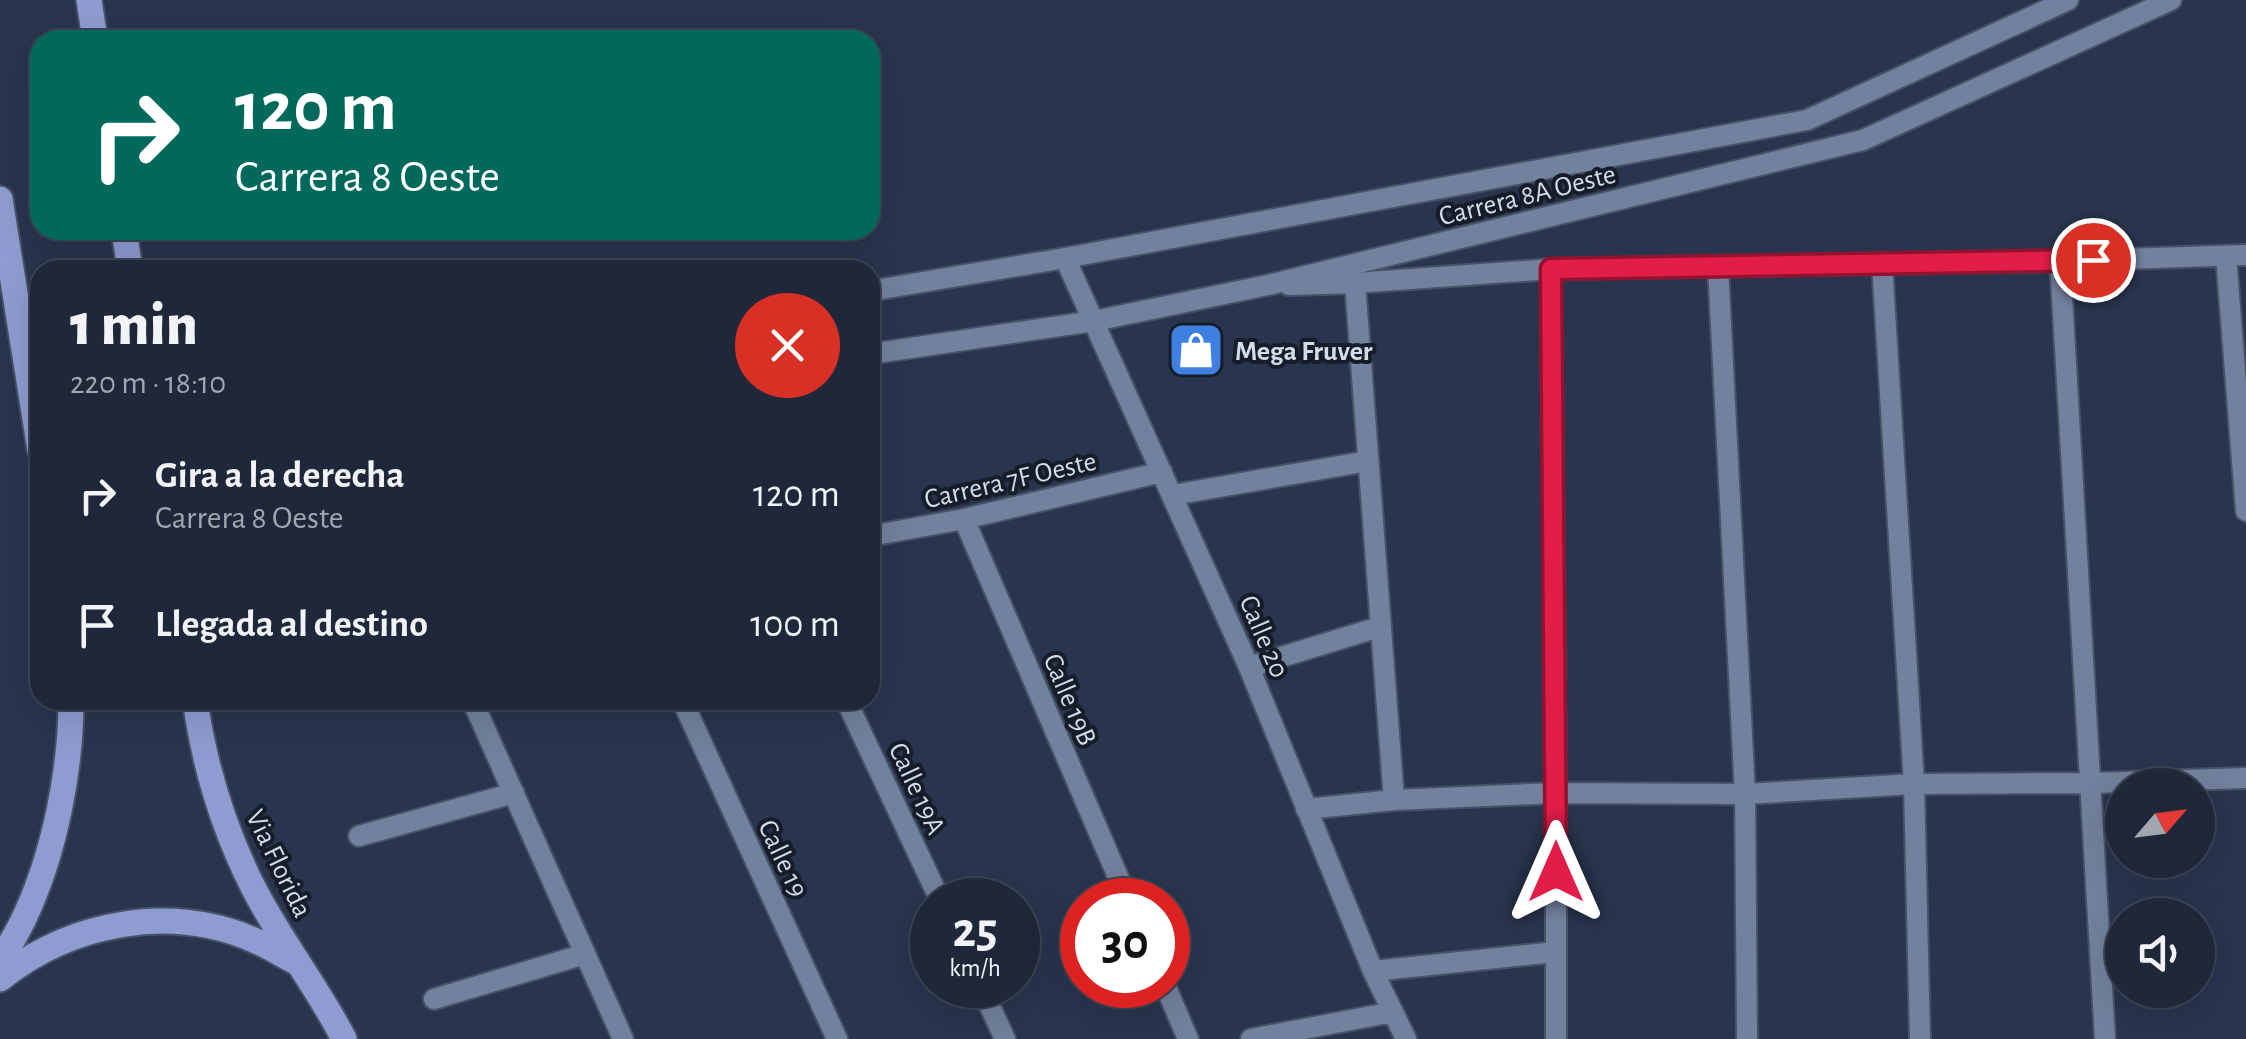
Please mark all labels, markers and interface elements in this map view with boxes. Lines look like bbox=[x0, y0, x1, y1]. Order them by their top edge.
icon: right bbox=[70, 70, 200, 200]
text: 120 m bbox=[235, 73, 397, 143]
text: Carrera 8 Oeste bbox=[235, 155, 500, 200]
street label: Carrera 8A Oeste bbox=[1436, 160, 1619, 231]
pin bbox=[2051, 218, 2136, 303]
icon: arrive bbox=[2066, 233, 2121, 288]
button: close bbox=[735, 293, 840, 398]
text: 1 min bbox=[70, 296, 198, 356]
shop icon: Mega Fruver bbox=[1166, 320, 1226, 380]
place label: Mega Fruver bbox=[1235, 338, 1373, 366]
text: 220 m · 18:10 bbox=[70, 367, 226, 399]
street label: Carrera 7F Oeste bbox=[922, 448, 1099, 514]
text: Gira a la derecha bbox=[155, 457, 405, 495]
icon: right bbox=[70, 468, 125, 523]
text: 120 m bbox=[753, 476, 840, 514]
text: Carrera 8 Oeste bbox=[155, 502, 343, 534]
street label: Calle 20 bbox=[1233, 592, 1293, 682]
icon: arrive bbox=[70, 598, 125, 653]
text: Llegada al destino bbox=[155, 606, 428, 644]
text: 100 m bbox=[750, 606, 840, 644]
street label: Calle 19B bbox=[1037, 650, 1101, 750]
street label: Calle 19A bbox=[883, 739, 950, 839]
north arrow bbox=[2105, 768, 2215, 878]
map controls bbox=[2105, 768, 2215, 1008]
street label: Via Florida bbox=[240, 806, 316, 922]
street label: Calle 19 bbox=[752, 816, 812, 902]
position arrow bbox=[1504, 820, 1608, 924]
speed limit sign: 30 bbox=[1060, 878, 1190, 1008]
button: sound bbox=[2105, 898, 2215, 1008]
text: 25 bbox=[952, 906, 998, 956]
text: km/h bbox=[949, 956, 1001, 981]

